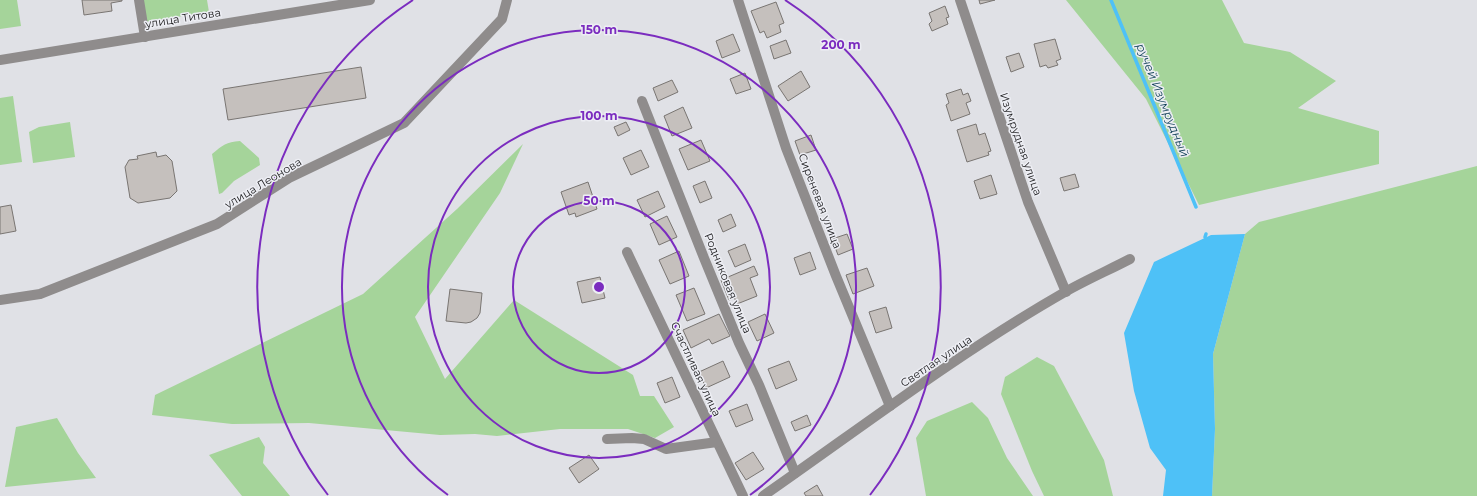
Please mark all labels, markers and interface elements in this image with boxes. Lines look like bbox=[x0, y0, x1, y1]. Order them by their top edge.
street label: улица Титова bbox=[143, 5, 222, 31]
text: 150 m bbox=[581, 22, 617, 37]
text: 200 m bbox=[821, 37, 861, 52]
water label: ручей Изумрудный bbox=[1133, 41, 1193, 159]
street label: Изумрудная улица bbox=[997, 91, 1045, 197]
text: 100 m bbox=[581, 108, 617, 123]
street label: Сиреневая улица bbox=[795, 151, 845, 251]
street label: улица Леонова bbox=[221, 155, 304, 212]
text: 50 m bbox=[583, 193, 615, 208]
street label: Родниковая улица bbox=[701, 231, 755, 335]
centre of rings bbox=[592, 280, 606, 294]
street label: Счастливая улица bbox=[668, 319, 724, 419]
street label: Светлая улица bbox=[898, 332, 974, 390]

